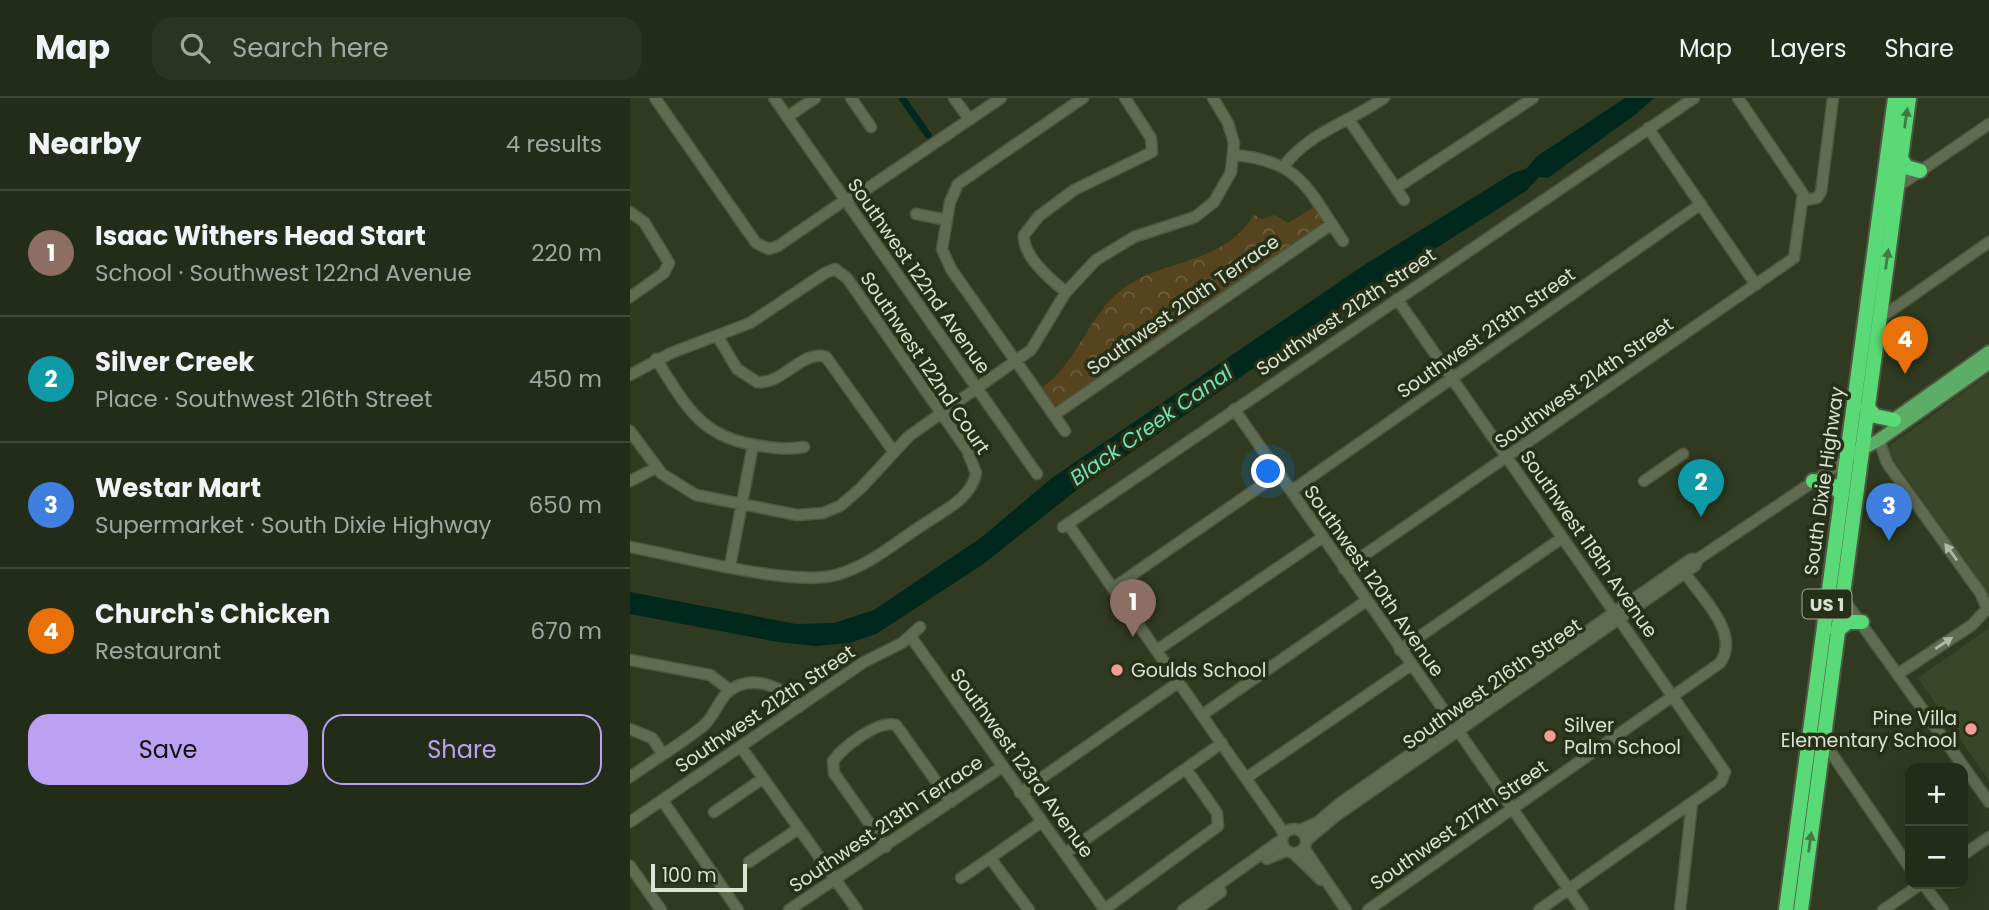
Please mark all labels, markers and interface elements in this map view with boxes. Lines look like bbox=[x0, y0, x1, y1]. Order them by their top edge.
search box bbox=[152, 17, 642, 80]
text: Map bbox=[35, 24, 110, 71]
icon: search bbox=[176, 29, 214, 67]
text: Search here bbox=[232, 30, 389, 66]
text: Map bbox=[1679, 32, 1732, 65]
text: Layers bbox=[1770, 32, 1846, 65]
text: Share bbox=[1884, 32, 1954, 65]
one-way arrow bbox=[1901, 107, 1912, 129]
text: Nearby bbox=[28, 122, 142, 165]
text: 4 results bbox=[506, 128, 602, 160]
street label: Southwest 122nd Avenue bbox=[841, 173, 997, 379]
text: Isaac Withers Head Start bbox=[95, 218, 426, 254]
street label: Southwest 210th Terrace bbox=[1081, 228, 1285, 382]
text: 1 bbox=[47, 237, 55, 269]
text: 220 m bbox=[531, 237, 602, 269]
street label: Southwest 212th Street bbox=[1251, 242, 1441, 382]
one-way arrow bbox=[1882, 248, 1893, 270]
text: School · Southwest 122nd Avenue bbox=[95, 257, 472, 289]
street label: Southwest 213th Street bbox=[1392, 261, 1581, 405]
street label: Southwest 122nd Court bbox=[854, 266, 996, 460]
street label: Southwest 214th Street bbox=[1489, 311, 1679, 455]
pin: 4 bbox=[1882, 316, 1928, 374]
text: Silver Creek bbox=[95, 344, 254, 380]
water label: Black Creek Canal bbox=[1064, 357, 1239, 492]
text: 2 bbox=[44, 363, 58, 395]
text: 450 m bbox=[529, 363, 602, 395]
text: Place · Southwest 216th Street bbox=[95, 383, 432, 415]
street label: South Dixie Highway bbox=[1797, 385, 1851, 577]
street label: Southwest 119th Avenue bbox=[1514, 445, 1664, 643]
your location bbox=[1251, 454, 1285, 488]
pin: 2 bbox=[1678, 459, 1724, 517]
text: Westar Mart bbox=[95, 470, 261, 506]
street label: Southwest 120th Avenue bbox=[1297, 480, 1451, 682]
pin: 3 bbox=[1866, 483, 1912, 541]
text: 3 bbox=[44, 489, 58, 521]
text: 650 m bbox=[529, 489, 602, 521]
text: Supermarket · South Dixie Highway bbox=[95, 509, 491, 541]
one-way arrow bbox=[1944, 543, 1958, 561]
pin: 1 bbox=[1110, 579, 1156, 637]
road number: US 1 bbox=[1802, 590, 1852, 618]
text: Church's Chicken bbox=[95, 596, 330, 632]
street label: Southwest 216th Street bbox=[1397, 612, 1587, 756]
text: 4 bbox=[43, 615, 59, 647]
text: 670 m bbox=[531, 615, 602, 647]
text: Restaurant bbox=[95, 635, 221, 667]
one-way arrow bbox=[1934, 637, 1954, 650]
street label: Southwest 212th Street bbox=[670, 639, 860, 779]
place label: Goulds School bbox=[1131, 657, 1266, 684]
marker: Goulds School bbox=[1109, 662, 1125, 678]
street label: Southwest 123rd Avenue bbox=[944, 663, 1100, 863]
place label: Pine Villa Elementary School bbox=[1781, 705, 1957, 754]
place label: Silver Palm School bbox=[1564, 712, 1681, 761]
button: Save bbox=[28, 714, 308, 785]
button: Share bbox=[322, 714, 602, 785]
marker: Pine Villa Elementary School bbox=[1963, 721, 1979, 737]
marker: Silver Palm School bbox=[1542, 728, 1558, 744]
street label: Southwest 213th Terrace bbox=[784, 749, 988, 899]
street label: Southwest 217th Street bbox=[1365, 753, 1553, 897]
map controls bbox=[1905, 763, 1968, 889]
button: + bbox=[1905, 763, 1968, 826]
button: − bbox=[1905, 826, 1968, 889]
one-way arrow bbox=[1804, 831, 1815, 853]
scale bar bbox=[651, 861, 747, 893]
text: 100 m bbox=[662, 862, 717, 889]

